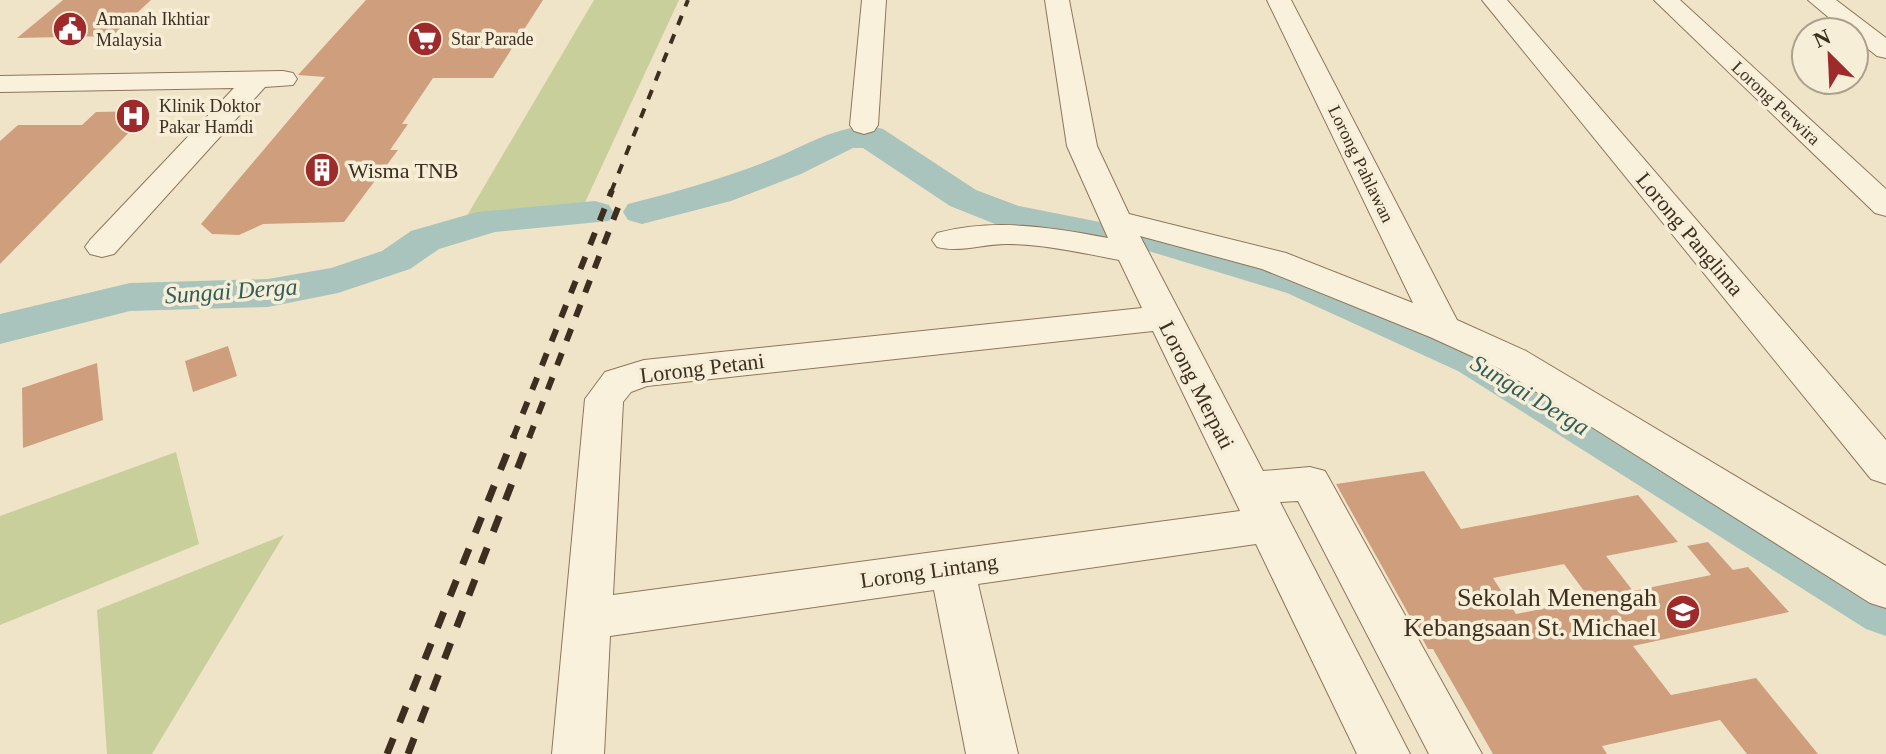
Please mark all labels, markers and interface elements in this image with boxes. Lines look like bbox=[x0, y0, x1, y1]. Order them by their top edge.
place label: Amanah Ikhtiar Malaysia bbox=[96, 9, 209, 50]
public building icon: Amanah Ikhtiar Malaysia bbox=[51, 10, 89, 48]
north arrow bbox=[1790, 16, 1870, 96]
supermarket icon: Star Parade bbox=[406, 20, 444, 58]
text: N bbox=[1810, 23, 1835, 53]
place label: Star Parade bbox=[451, 29, 533, 49]
street label: Lorong Perwira bbox=[1728, 57, 1824, 149]
place label: Klinik Doktor Pakar Hamdi bbox=[159, 96, 261, 137]
hospital icon: Klinik Doktor Pakar Hamdi bbox=[114, 97, 152, 135]
street label: Lorong Pahlawan bbox=[1324, 102, 1398, 226]
building icon: Wisma TNB bbox=[303, 151, 341, 189]
place label: Wisma TNB bbox=[348, 158, 459, 183]
street label: Lorong Panglima bbox=[1631, 167, 1749, 301]
water label: Sungai Derga bbox=[164, 273, 298, 309]
street label: Lorong Merpati bbox=[1154, 317, 1240, 453]
street label: Lorong Petani bbox=[638, 348, 766, 388]
water label: Sungai Derga bbox=[1466, 350, 1594, 440]
street label: Lorong Lintang bbox=[859, 549, 999, 593]
place label: Sekolah Menengah Kebangsaan St. Michael bbox=[1404, 583, 1657, 642]
school or university icon: Sekolah Menengah Kebangsaan St. Michael bbox=[1664, 593, 1702, 631]

